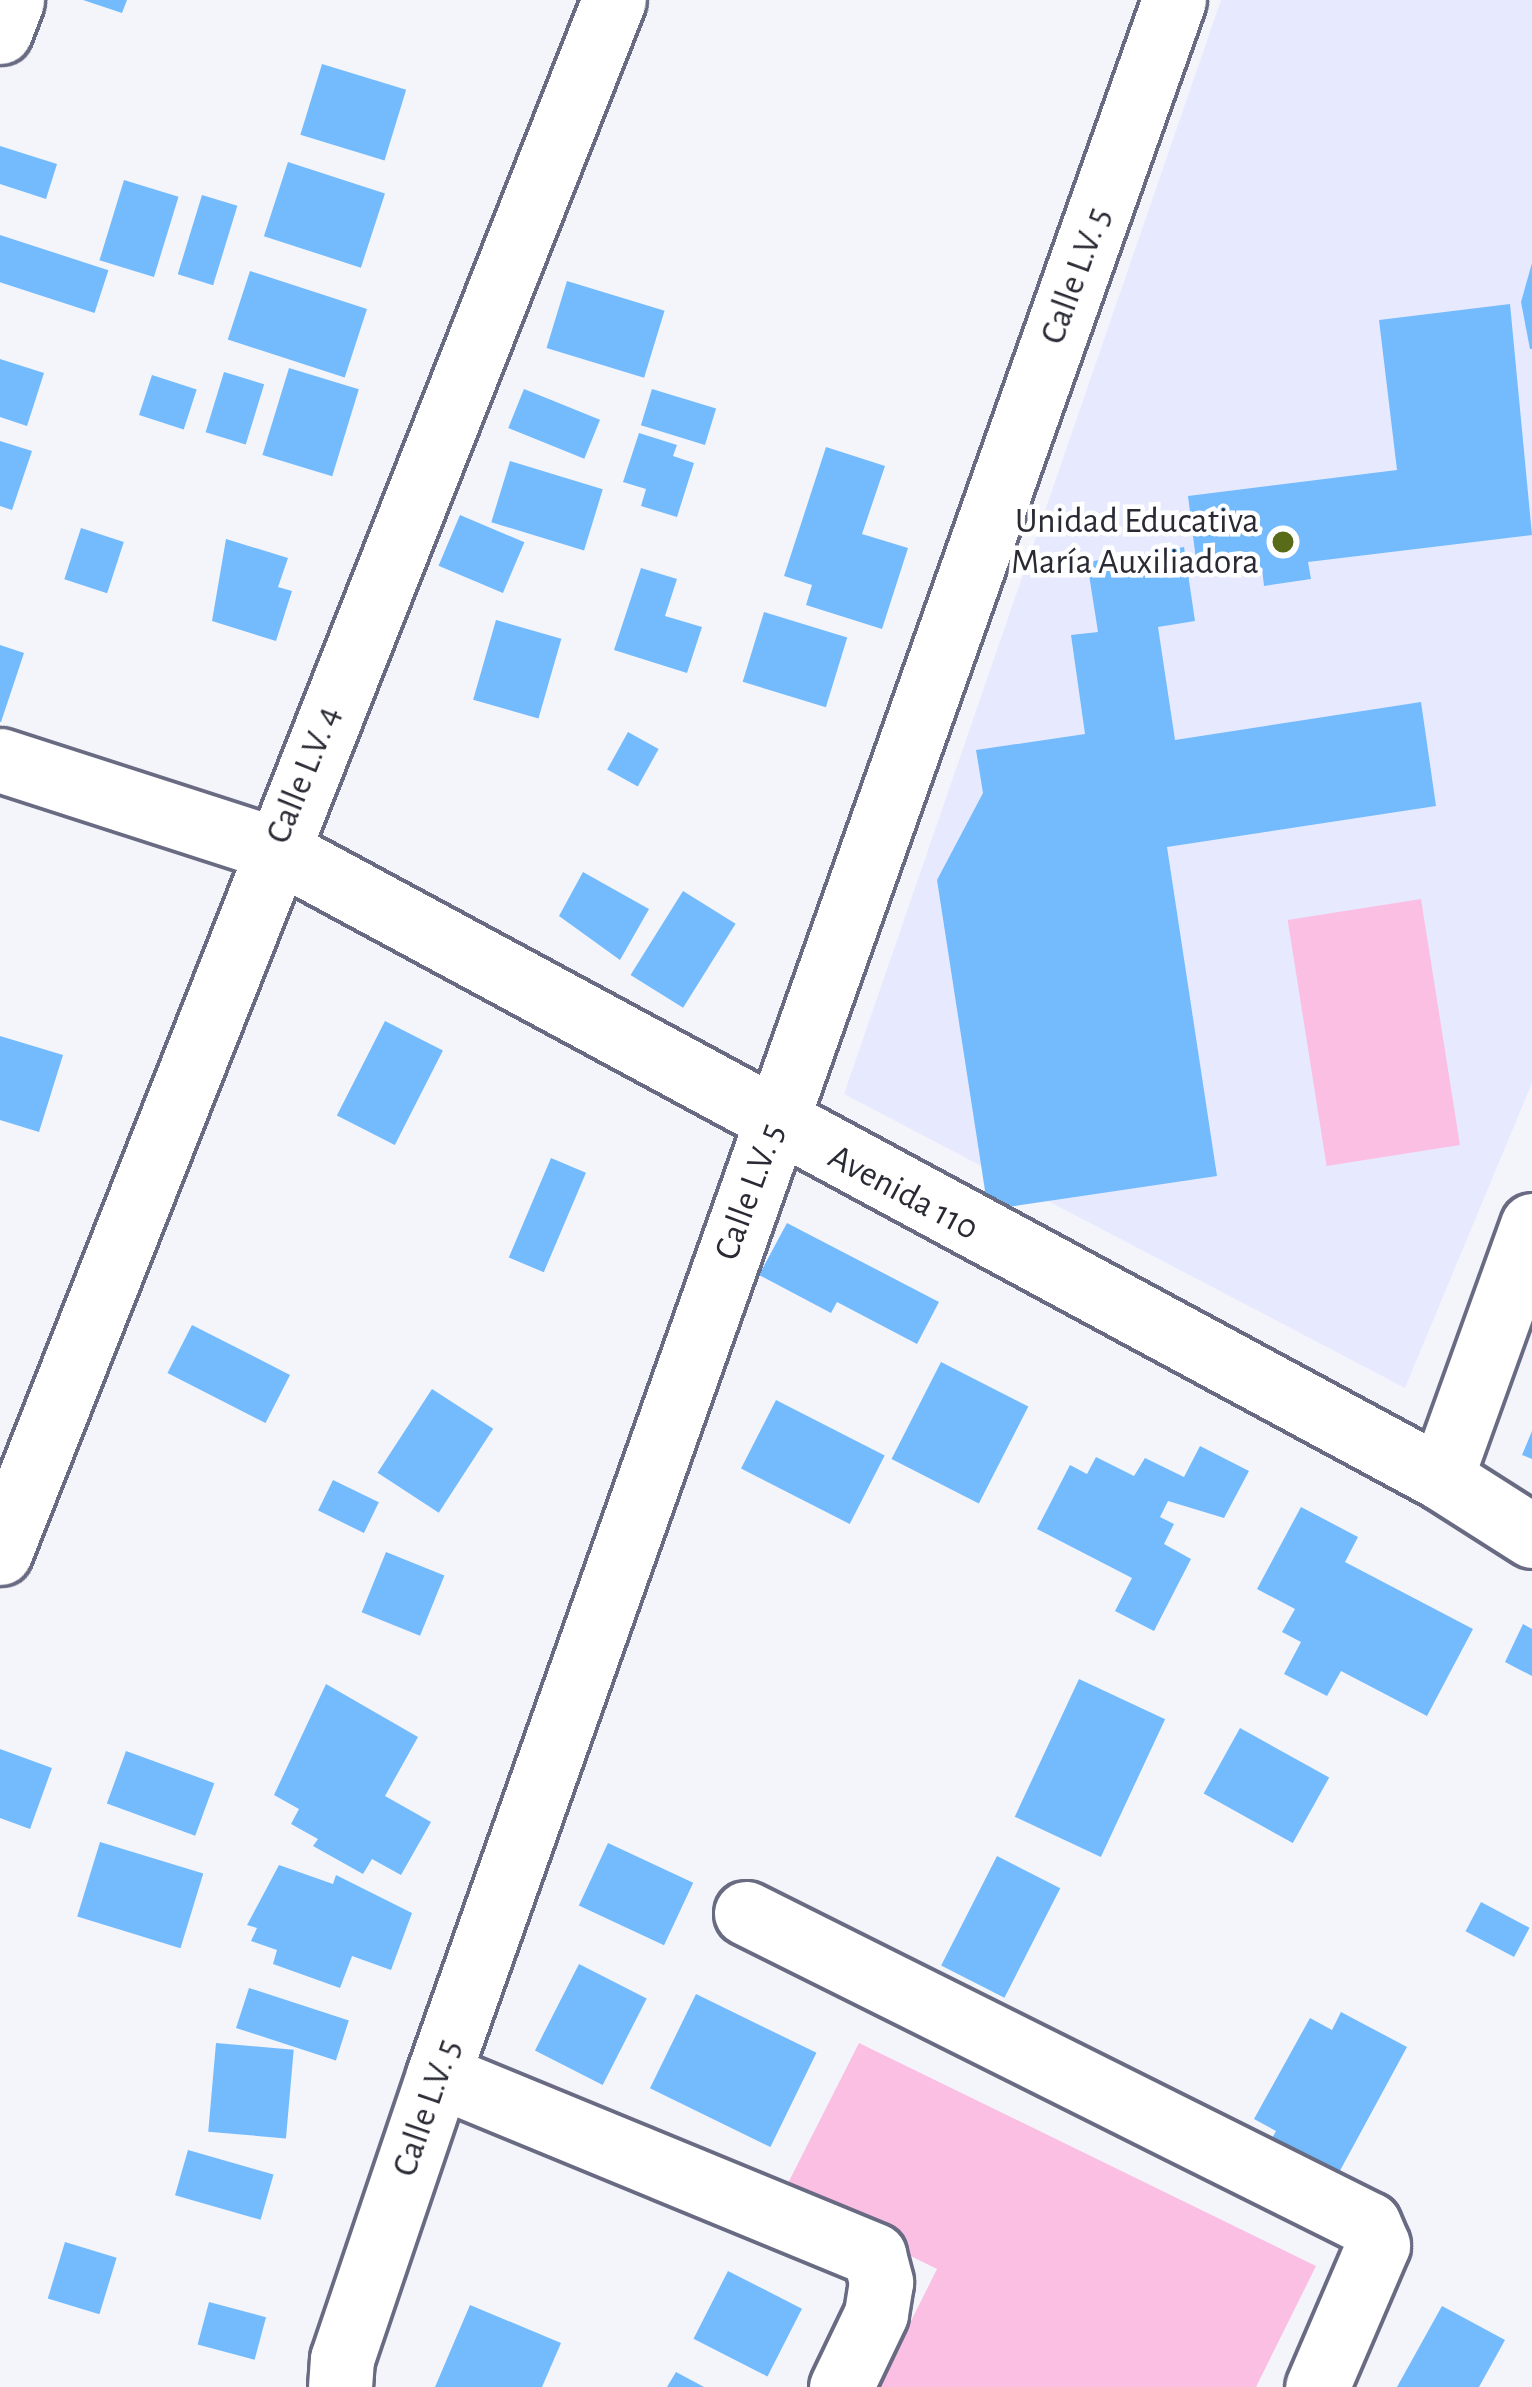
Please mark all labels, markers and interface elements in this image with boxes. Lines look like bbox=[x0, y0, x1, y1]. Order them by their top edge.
street label: Calle L.V. 5 bbox=[1031, 202, 1121, 350]
place label: Unidad Educativa María Auxiliadora bbox=[1011, 499, 1259, 584]
marker: Unidad Educativa María Auxiliadora bbox=[1270, 529, 1296, 555]
street label: Calle L.V. 4 bbox=[257, 700, 351, 850]
street label: Calle L.V. 5 bbox=[705, 1118, 795, 1266]
street label: Avenida 110 bbox=[821, 1135, 985, 1251]
street label: Calle L.V. 5 bbox=[383, 2034, 471, 2182]

